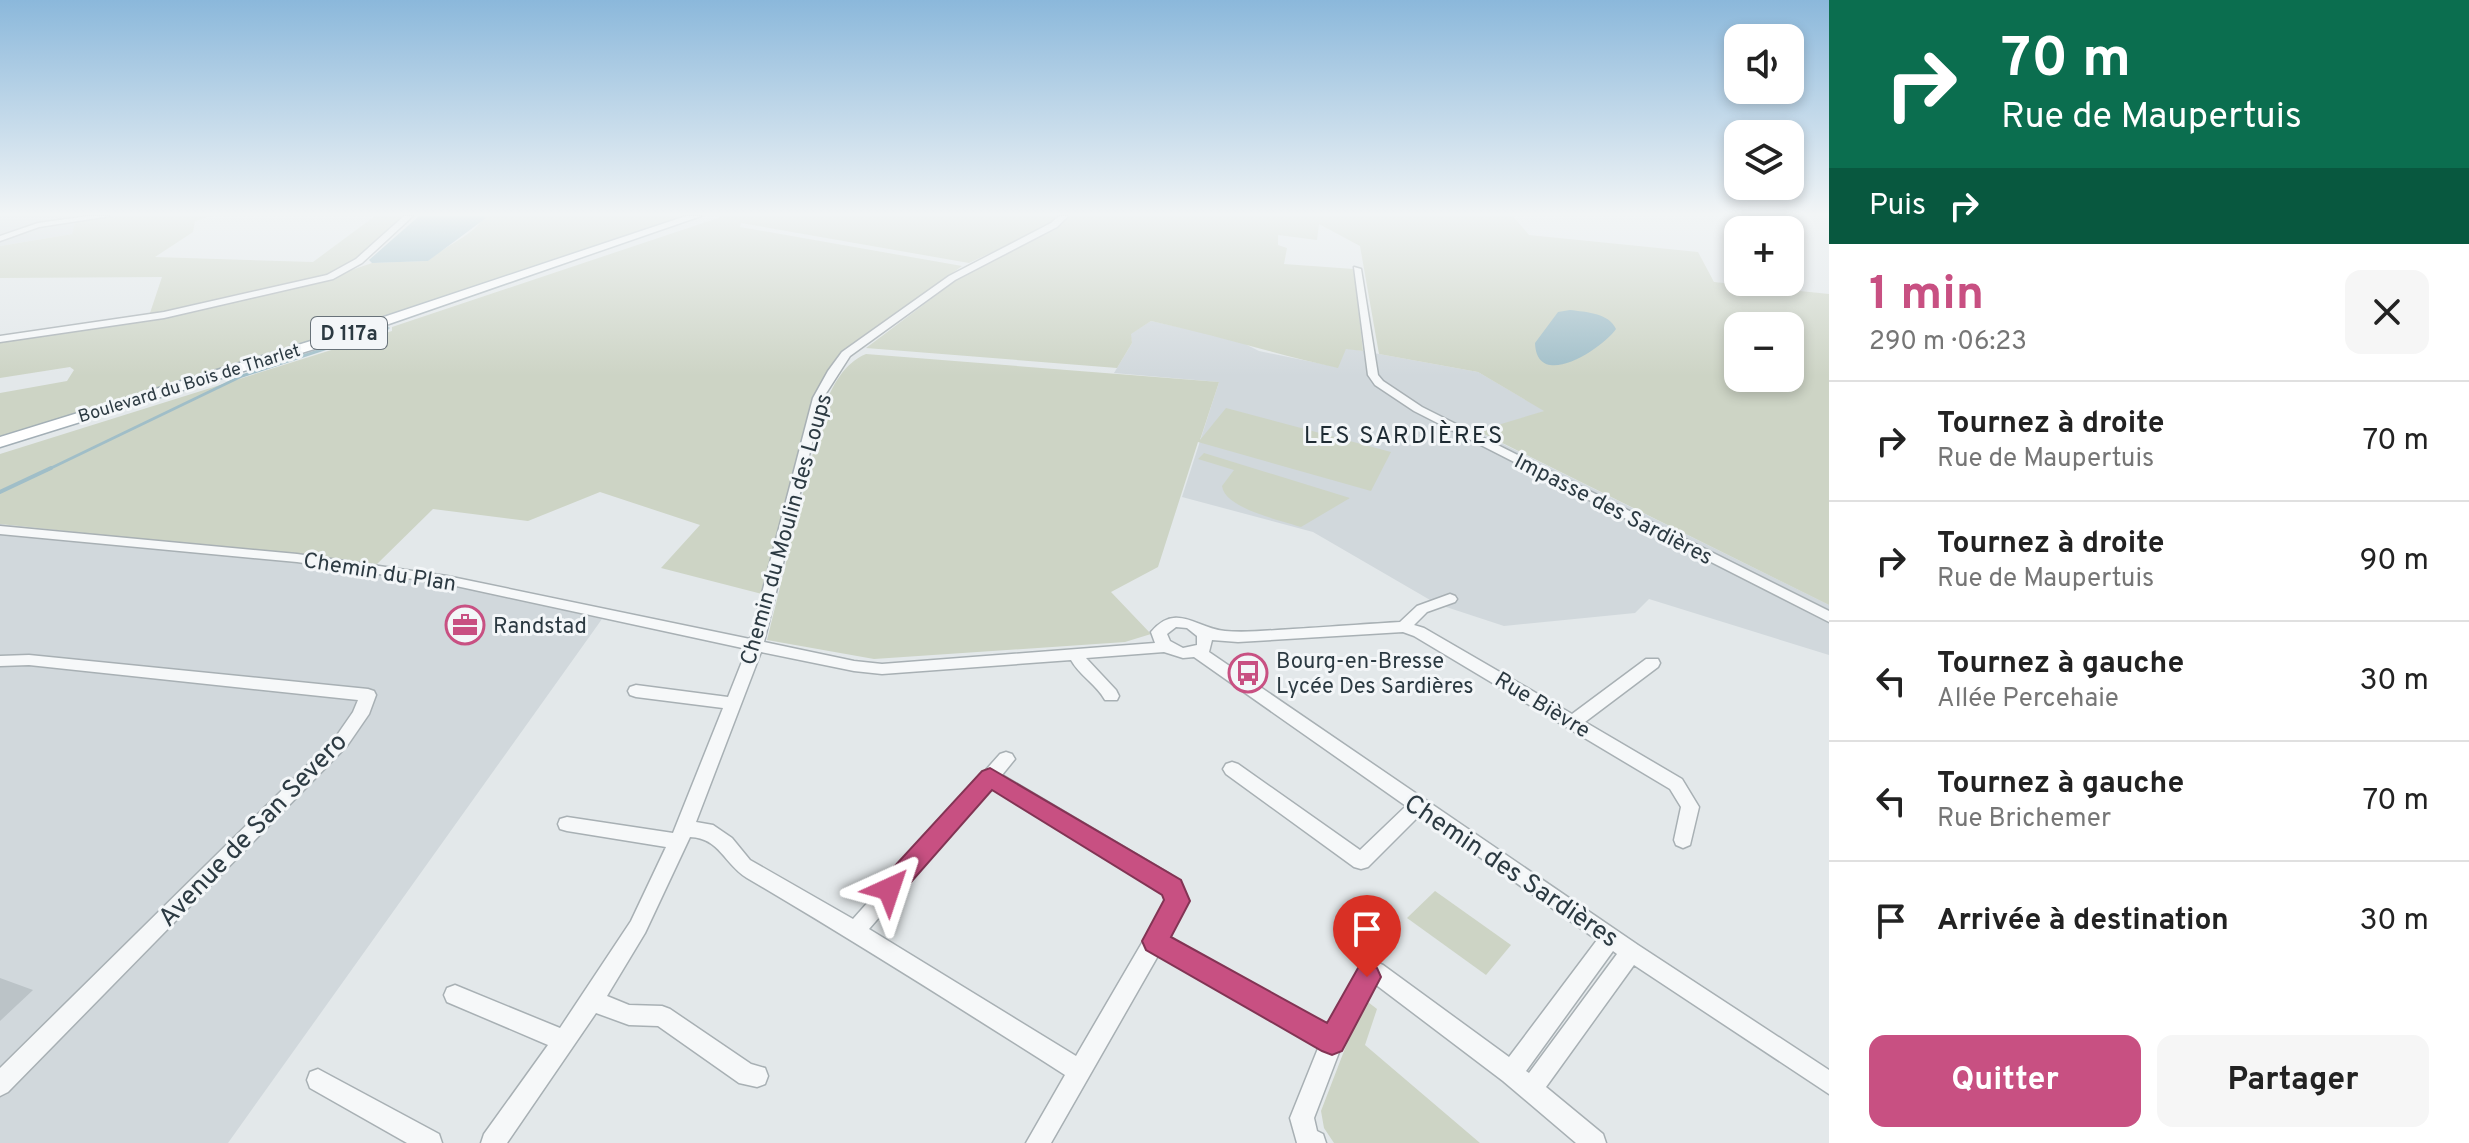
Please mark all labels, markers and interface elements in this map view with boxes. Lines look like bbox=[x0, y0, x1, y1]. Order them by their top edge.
map controls bbox=[1724, 24, 1804, 392]
button: sound bbox=[1724, 24, 1804, 104]
text: 70 m bbox=[2001, 26, 2131, 96]
icon: right bbox=[1869, 32, 1973, 136]
text: Rue de Maupertuis bbox=[2001, 95, 2302, 141]
button: layers bbox=[1724, 120, 1804, 200]
icon: right bbox=[1942, 184, 1986, 228]
text: Puis bbox=[1869, 188, 1926, 225]
button: + bbox=[1724, 216, 1804, 296]
text: 1 min bbox=[1869, 266, 1984, 326]
button: close bbox=[2345, 270, 2429, 354]
button: − bbox=[1724, 312, 1804, 392]
road number: D 117a bbox=[311, 317, 387, 349]
text: 290 m · 06:23 bbox=[1869, 326, 2027, 359]
street label: Boulevard du Bois de Tharlet bbox=[76, 340, 303, 429]
street label: Chemin du Moulin des Loups bbox=[736, 391, 839, 669]
text: Tournez à droite bbox=[1937, 406, 2165, 443]
icon: right bbox=[1869, 419, 1913, 463]
district label: LES SARDIÈRES bbox=[1304, 420, 1504, 452]
text: 70 m bbox=[2363, 423, 2429, 460]
text: Rue de Maupertuis bbox=[1937, 443, 2154, 476]
street label: Impasse des Sardières bbox=[1509, 448, 1717, 572]
text: Tournez à droite bbox=[1937, 526, 2165, 563]
icon: right bbox=[1869, 539, 1913, 583]
text: 90 m bbox=[2360, 543, 2429, 580]
street label: Chemin du Plan bbox=[301, 548, 458, 599]
text: Rue de Maupertuis bbox=[1937, 563, 2154, 596]
office icon: Randstad bbox=[444, 604, 486, 646]
place label: Randstad bbox=[493, 614, 587, 641]
text: Tournez à gauche bbox=[1937, 646, 2184, 683]
place label: Bourg-en-Bresse Lycée Des Sardières bbox=[1276, 649, 1474, 701]
bus stop icon: Bourg-en-Bresse Lycée Des Sardières bbox=[1227, 652, 1269, 694]
icon: left bbox=[1869, 659, 1913, 703]
text: 30 m bbox=[2360, 663, 2429, 700]
street label: Rue Bièvre bbox=[1489, 667, 1594, 745]
text: Allée Percehaie bbox=[1937, 683, 2119, 716]
street label: Avenue de San Severo bbox=[152, 726, 355, 935]
text: Tournez à gauche bbox=[1937, 766, 2184, 803]
icon: left bbox=[1869, 779, 1913, 823]
text: 70 m bbox=[2363, 783, 2429, 820]
street label: Chemin des Sardières bbox=[1397, 788, 1624, 956]
text: Rue Brichemer bbox=[1937, 803, 2111, 836]
position arrow bbox=[847, 847, 931, 931]
pin bbox=[1333, 895, 1401, 977]
icon: arrive bbox=[1869, 899, 1913, 943]
text: Arrivée à destination bbox=[1937, 903, 2229, 940]
text: 30 m bbox=[2360, 903, 2429, 940]
icon: arrive bbox=[1345, 907, 1389, 951]
button: Quitter bbox=[1869, 1035, 2141, 1127]
button: Partager bbox=[2157, 1035, 2429, 1127]

